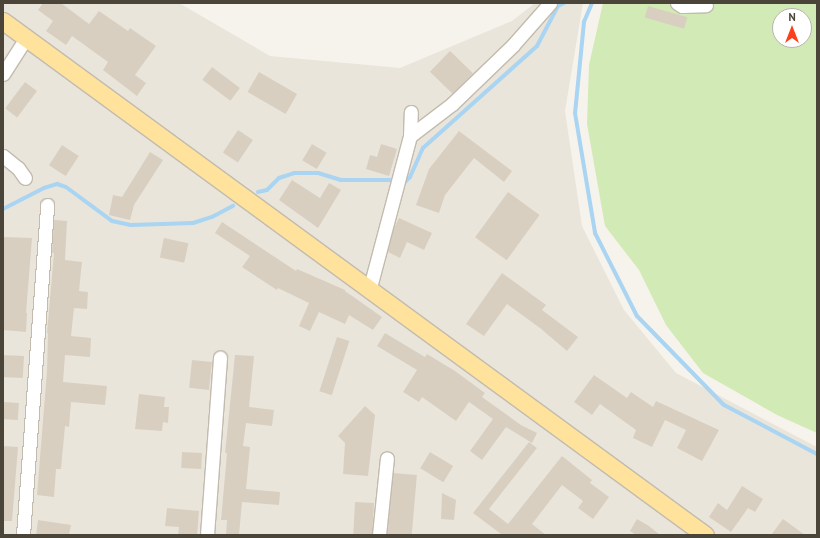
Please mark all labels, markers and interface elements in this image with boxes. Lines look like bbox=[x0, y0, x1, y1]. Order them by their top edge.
north arrow bbox=[772, 8, 812, 48]
text: N bbox=[788, 10, 796, 24]

